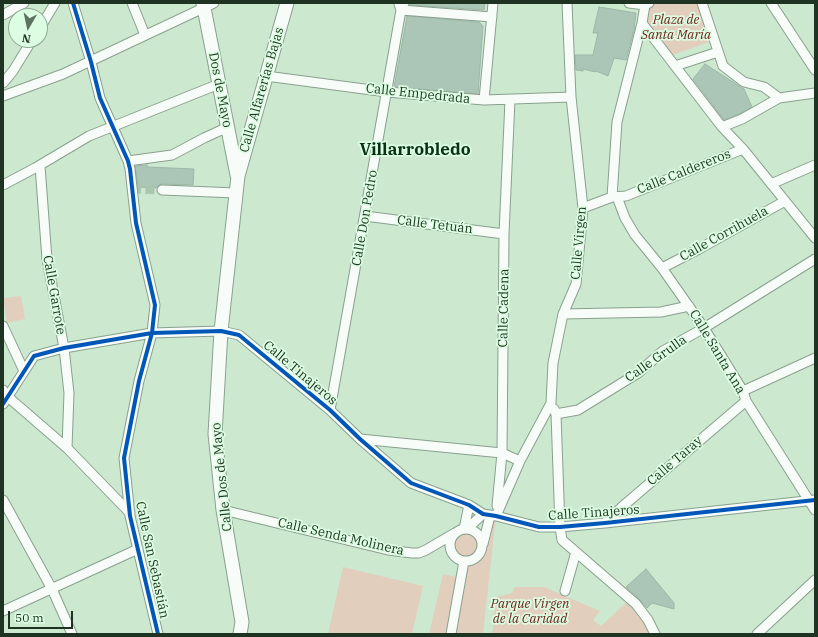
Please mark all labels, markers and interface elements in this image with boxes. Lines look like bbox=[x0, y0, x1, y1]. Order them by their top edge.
north arrow bbox=[8, 8, 48, 48]
park label: Plaza de Santa María bbox=[641, 12, 711, 43]
street label: Calle Alfarerías Bajas bbox=[237, 26, 287, 154]
text: N bbox=[21, 31, 32, 46]
street label: Dos de Mayo bbox=[205, 51, 235, 129]
street label: Calle Empedrada bbox=[365, 81, 471, 107]
district label: Villarrobledo bbox=[359, 140, 471, 160]
street label: Calle Caldereros bbox=[635, 146, 733, 198]
street label: Calle Don Pedro bbox=[349, 169, 381, 267]
street label: Calle Corrihuela bbox=[677, 203, 771, 265]
street label: Calle Virgen bbox=[568, 206, 590, 280]
street label: Calle Tetuán bbox=[396, 213, 474, 237]
street label: Calle Garrote bbox=[39, 254, 69, 336]
street label: Calle Cadena bbox=[496, 268, 512, 348]
street label: Calle Santa Ana bbox=[686, 307, 748, 397]
street label: Calle Grulla bbox=[622, 332, 690, 386]
street label: Calle Tinajeros bbox=[260, 338, 340, 408]
street label: Calle Dos de Mayo bbox=[209, 422, 235, 532]
street label: Calle Taray bbox=[644, 433, 706, 489]
street label: Calle San Sebastián bbox=[132, 500, 172, 620]
street label: Calle Tinajeros bbox=[548, 502, 640, 524]
street label: Calle Senda Molinera bbox=[276, 515, 406, 559]
park label: Parque Virgen de la Caridad bbox=[491, 596, 569, 627]
scale bar bbox=[10, 603, 75, 629]
text: 50 m bbox=[15, 610, 44, 625]

